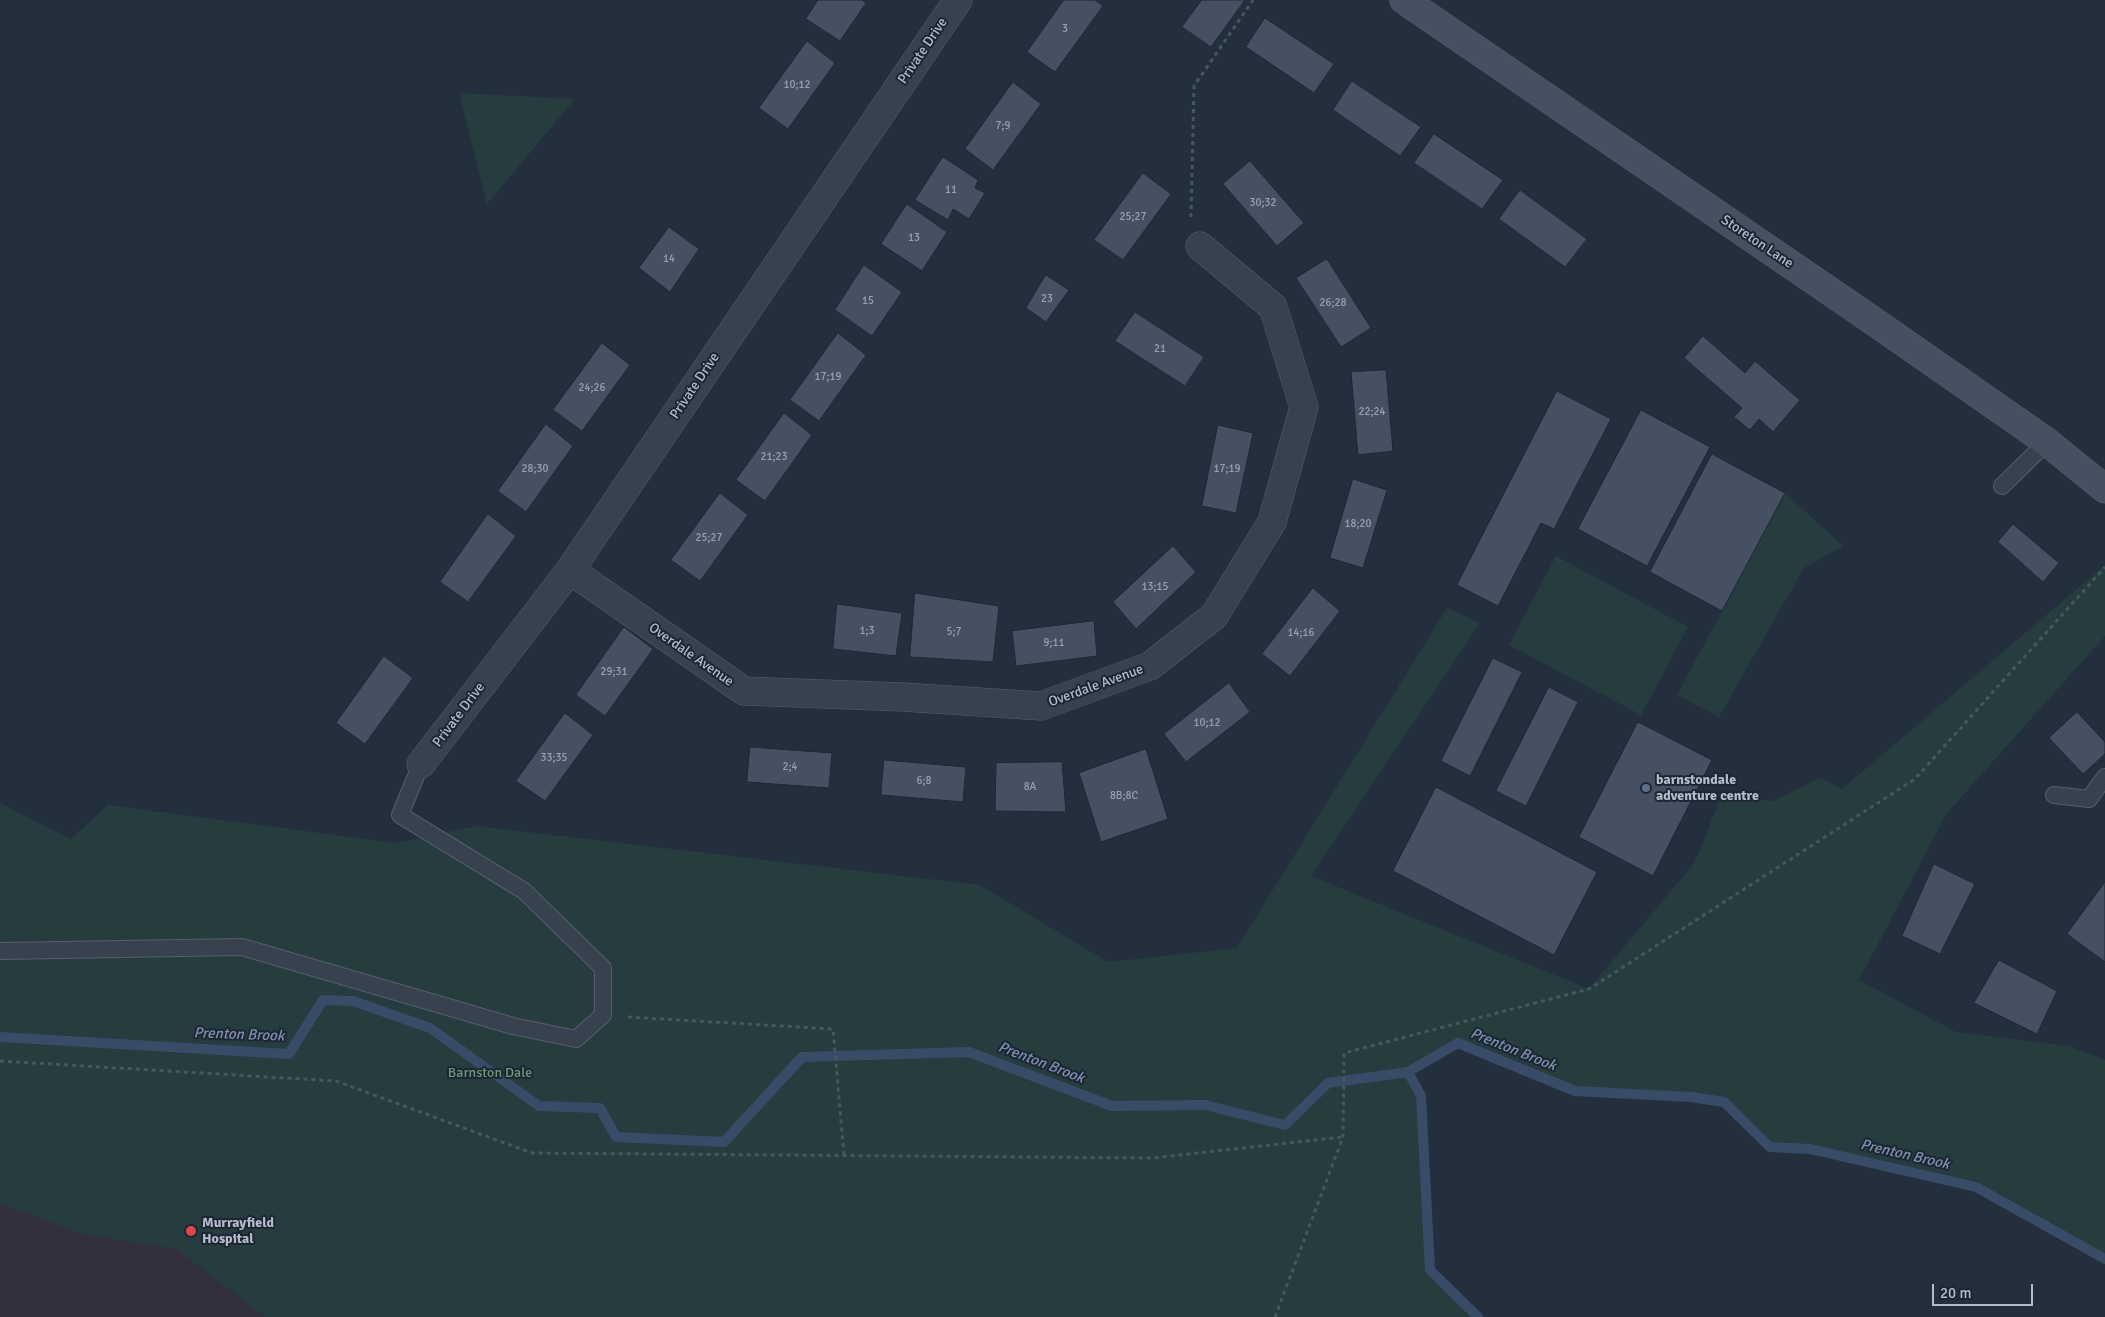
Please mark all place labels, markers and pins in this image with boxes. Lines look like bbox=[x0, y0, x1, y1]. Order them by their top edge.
place label: barnstondale adventure centre bbox=[1656, 772, 1759, 804]
marker: barnstondale adventure centre bbox=[1640, 782, 1652, 794]
place label: Murrayfield Hospital bbox=[202, 1215, 274, 1248]
marker: Murrayfield Hospital bbox=[184, 1224, 198, 1238]

